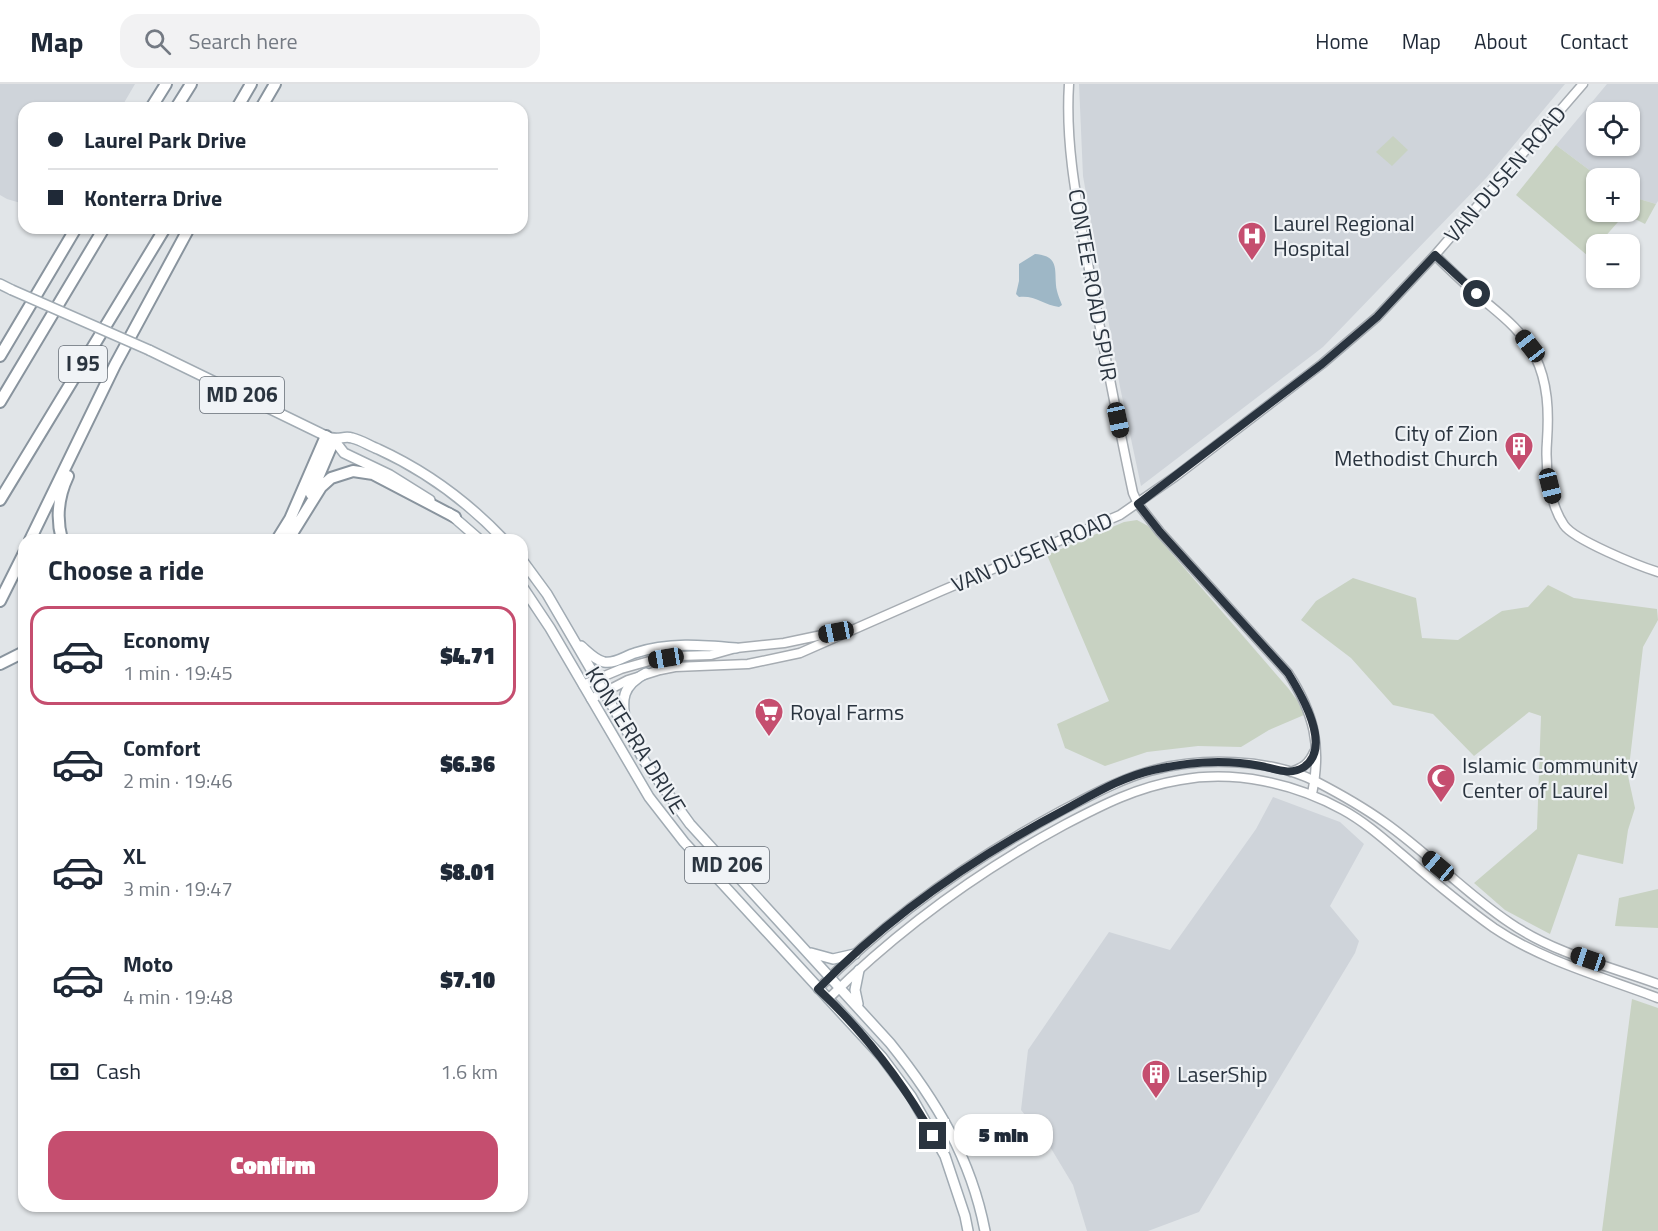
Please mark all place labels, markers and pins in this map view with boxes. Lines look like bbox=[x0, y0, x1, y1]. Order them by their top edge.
place label: Laurel Regional Hospital bbox=[1273, 206, 1415, 265]
hospital icon: Laurel Regional Hospital bbox=[1236, 220, 1268, 262]
place label: City of Zion Methodist Church bbox=[1334, 416, 1498, 475]
building icon: City of Zion Methodist Church bbox=[1503, 430, 1535, 472]
place label: Royal Farms bbox=[790, 695, 904, 729]
supermarket icon: Royal Farms bbox=[753, 696, 785, 738]
place label: Islamic Community Center of Laurel bbox=[1462, 748, 1639, 807]
mosque icon: Islamic Community Center of Laurel bbox=[1425, 762, 1457, 804]
place label: LaserShip bbox=[1177, 1057, 1268, 1091]
building icon: LaserShip bbox=[1140, 1058, 1172, 1100]

